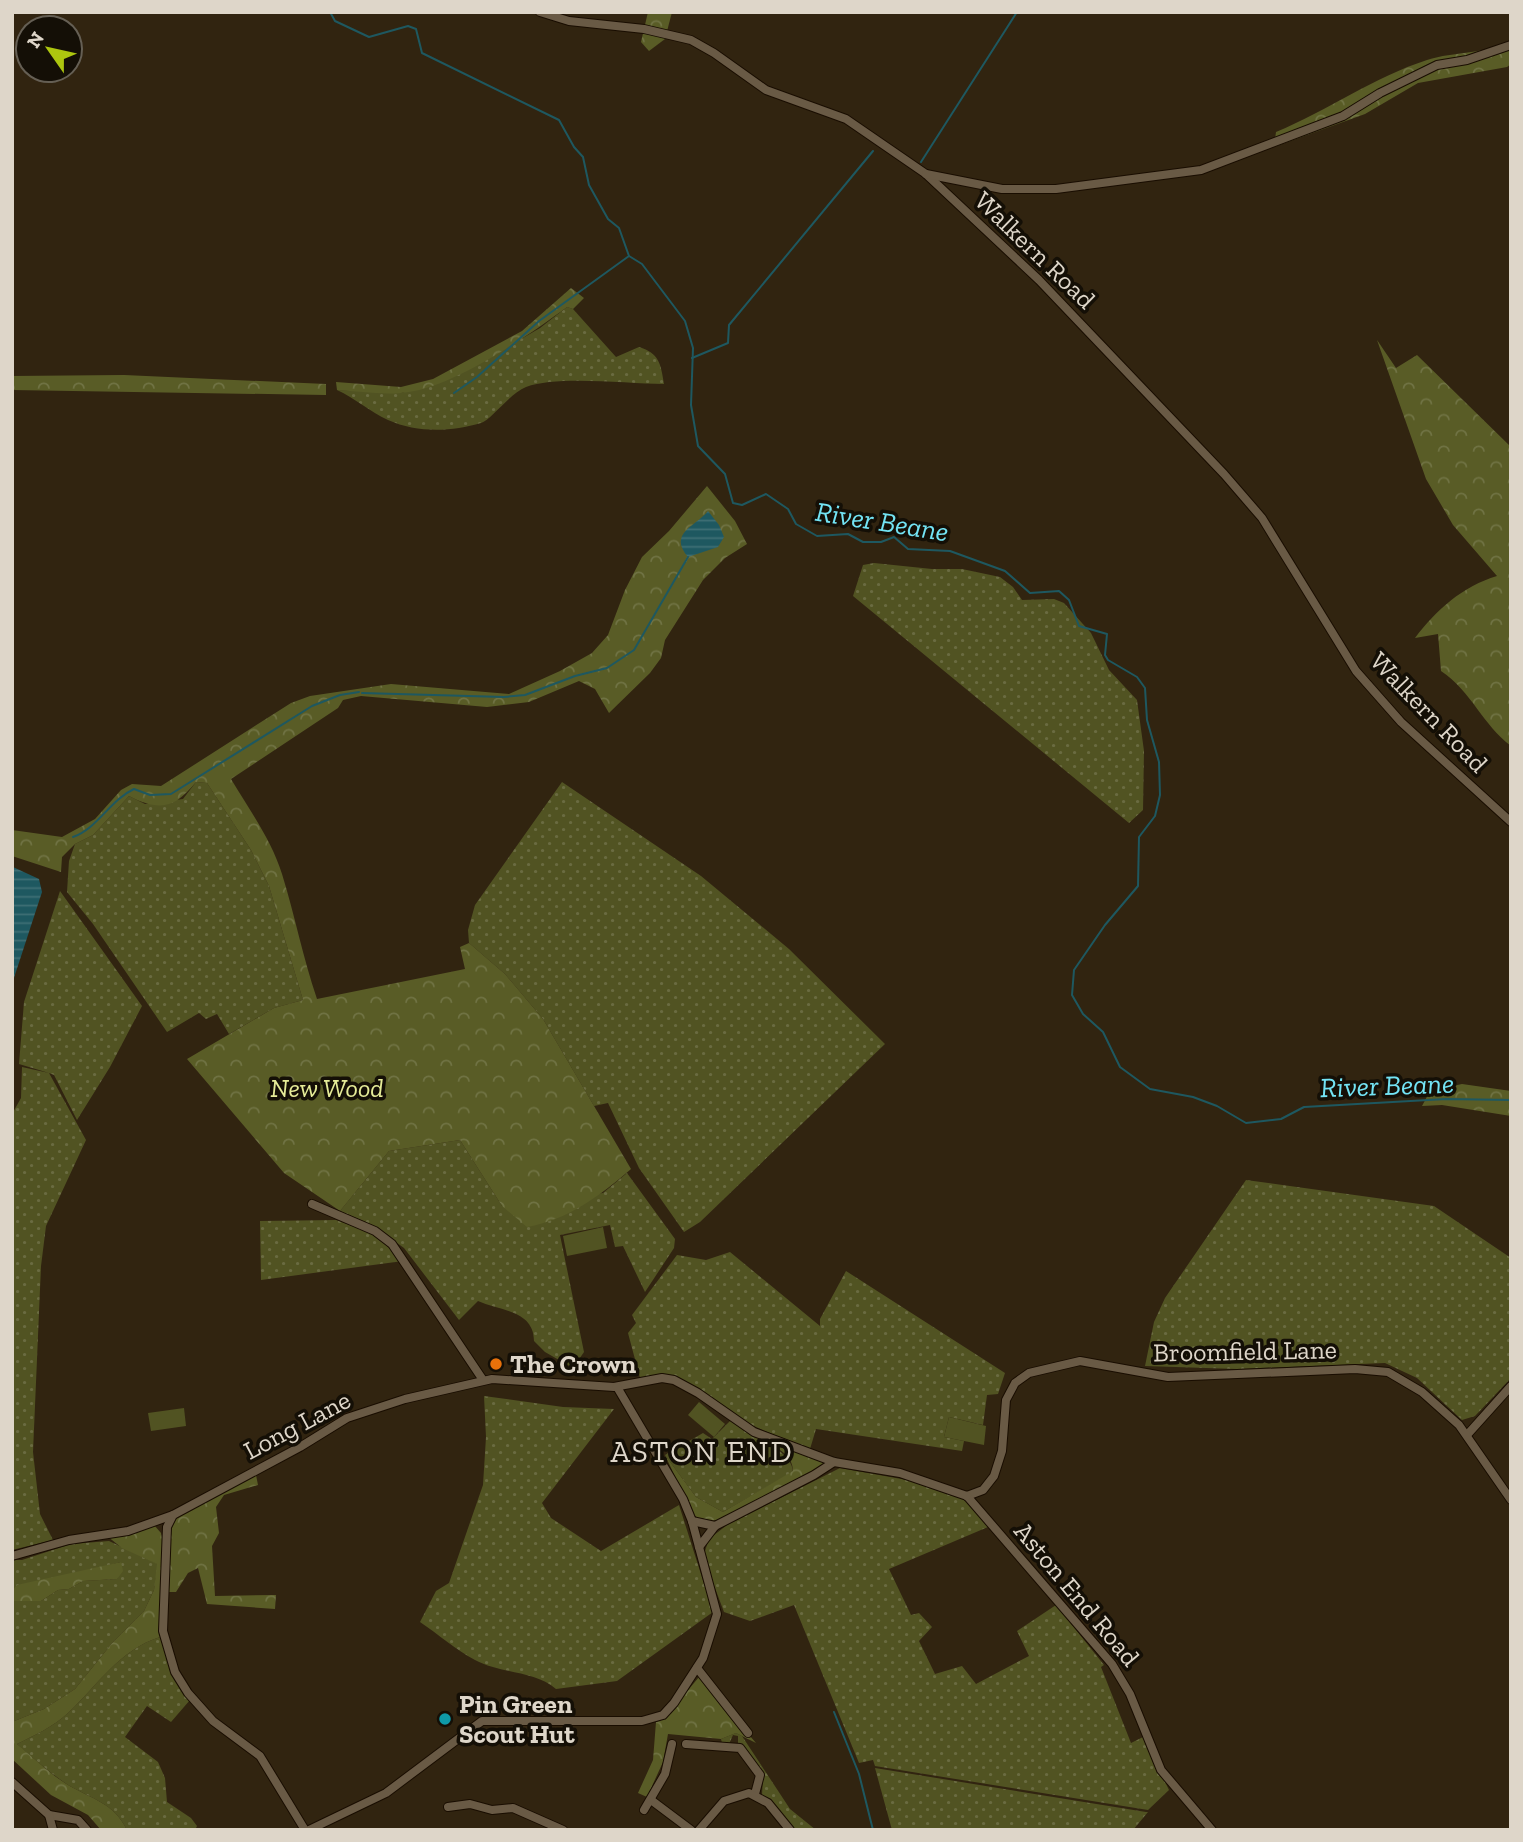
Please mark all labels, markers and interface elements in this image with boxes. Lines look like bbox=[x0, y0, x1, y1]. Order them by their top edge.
north arrow bbox=[14, 14, 84, 84]
text: N bbox=[22, 27, 49, 52]
street label: Walkern Road bbox=[968, 184, 1102, 316]
water label: River Beane bbox=[813, 495, 951, 548]
street label: Walkern Road bbox=[1363, 645, 1495, 779]
water label: River Beane bbox=[1319, 1067, 1455, 1104]
park label: New Wood bbox=[270, 1072, 384, 1104]
street label: Broomfield Lane bbox=[1153, 1333, 1337, 1369]
place label: The Crown bbox=[510, 1348, 637, 1380]
marker: The Crown bbox=[488, 1356, 504, 1372]
street label: Long Lane bbox=[238, 1384, 356, 1466]
district label: ASTON END bbox=[610, 1434, 794, 1470]
street label: Aston End Road bbox=[1007, 1515, 1147, 1673]
place label: Pin Green Scout Hut bbox=[459, 1688, 575, 1750]
marker: Pin Green Scout Hut bbox=[437, 1711, 453, 1727]

